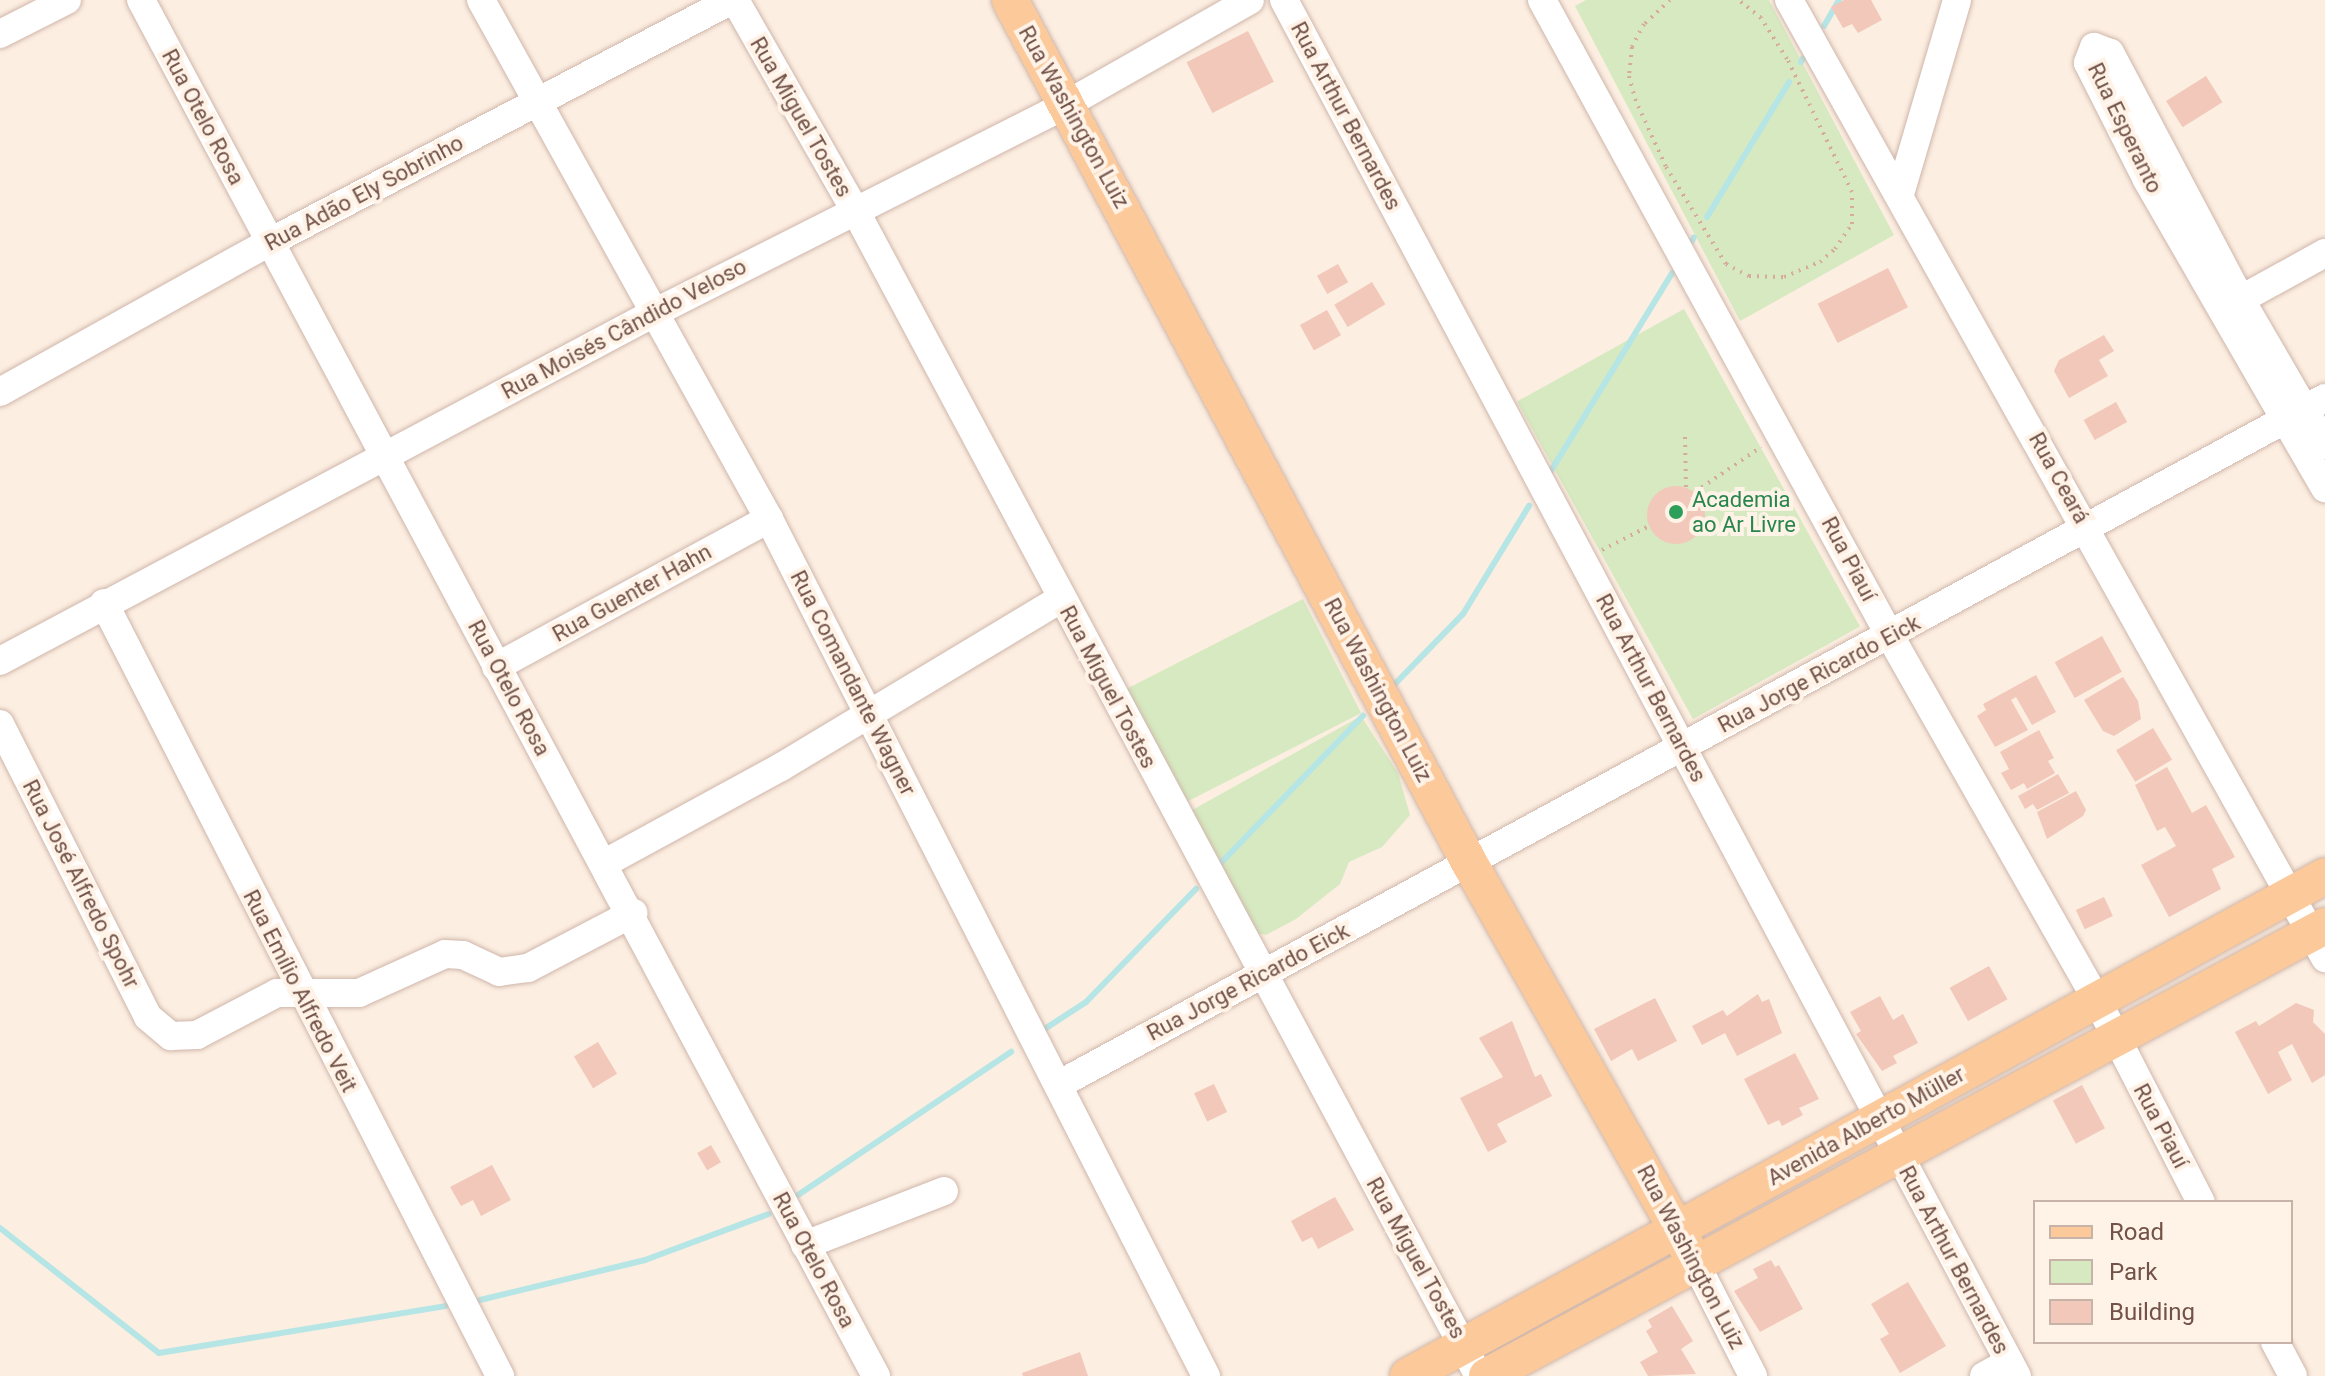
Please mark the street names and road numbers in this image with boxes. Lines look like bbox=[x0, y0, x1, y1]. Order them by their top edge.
street label: Rua Arthur Bernardes bbox=[1285, 17, 1407, 215]
street label: Rua Washington Luiz bbox=[1013, 21, 1135, 213]
street label: Rua Miguel Tostes bbox=[744, 32, 858, 202]
street label: Rua Otelo Rosa bbox=[156, 45, 250, 189]
street label: Rua Esperanto bbox=[2082, 59, 2168, 197]
street label: Rua Adão Ely Sobrinho bbox=[260, 129, 468, 257]
street label: Rua Moisés Cândido Veloso bbox=[497, 253, 751, 405]
street label: Rua Ceará bbox=[2023, 428, 2095, 528]
street label: Rua Piauí bbox=[1816, 512, 1882, 606]
street label: Rua Guenter Hahn bbox=[548, 538, 716, 648]
street label: Rua Comandante Wagner bbox=[785, 566, 921, 800]
street label: Rua Arthur Bernardes bbox=[1590, 589, 1712, 787]
street label: Rua Washington Luiz bbox=[1318, 594, 1438, 786]
street label: Rua Miguel Tostes bbox=[1054, 601, 1162, 773]
street label: Rua Jorge Ricardo Eick bbox=[1713, 610, 1925, 738]
street label: Rua Otelo Rosa bbox=[462, 616, 556, 760]
street label: Rua José Alfredo Spohr bbox=[17, 775, 145, 993]
street label: Rua Emílio Alfredo Veit bbox=[238, 885, 362, 1097]
street label: Rua Jorge Ricardo Eick bbox=[1142, 918, 1354, 1046]
street label: Avenida Alberto Müller bbox=[1763, 1061, 1969, 1191]
street label: Rua Piauí bbox=[2128, 1079, 2194, 1173]
street label: Rua Washington Luiz bbox=[1631, 1161, 1751, 1353]
street label: Rua Arthur Bernardes bbox=[1893, 1161, 2015, 1359]
street label: Rua Miguel Tostes bbox=[1361, 1173, 1471, 1343]
street label: Rua Otelo Rosa bbox=[767, 1188, 861, 1332]

